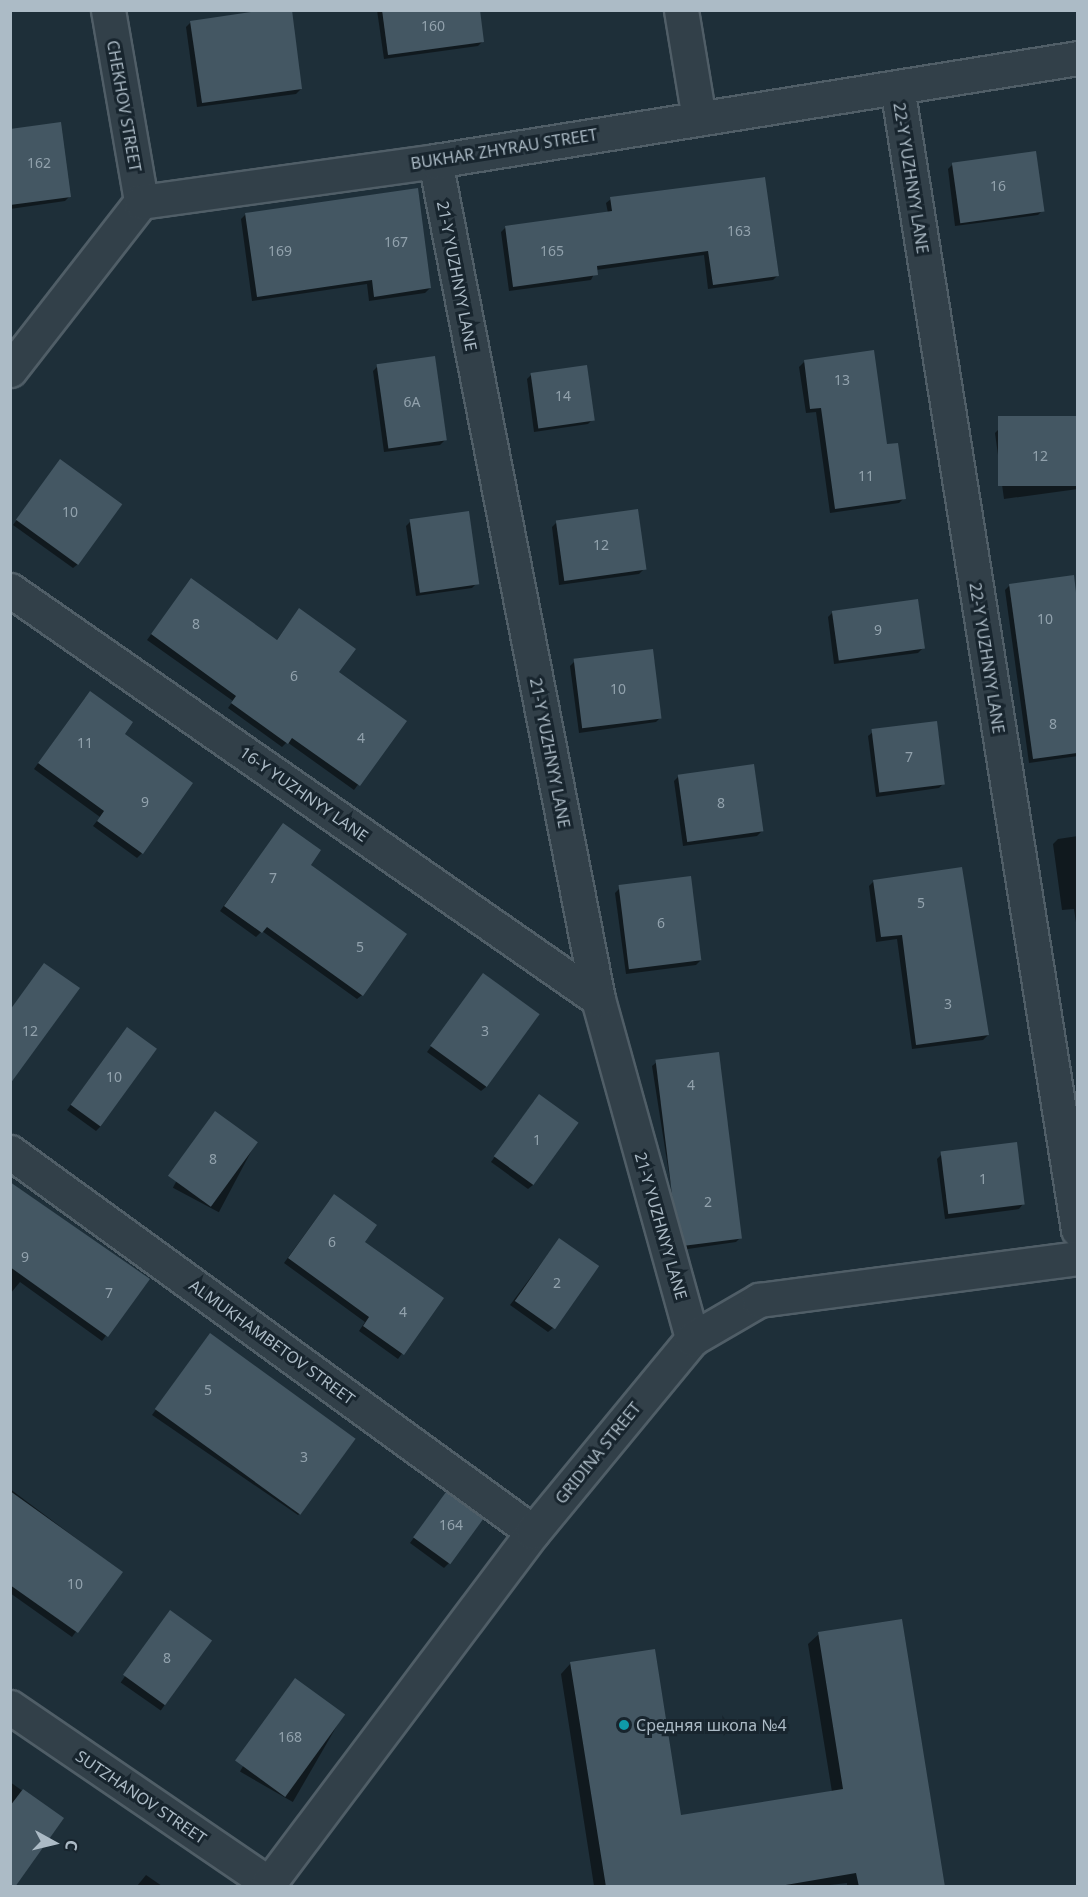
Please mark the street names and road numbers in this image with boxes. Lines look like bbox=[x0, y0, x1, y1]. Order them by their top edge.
street label: CHEKHOV STREET bbox=[103, 39, 145, 173]
street label: 22-Y YUZHNYY LANE bbox=[890, 101, 932, 255]
street label: BUKHAR ZHYRAU STREET bbox=[409, 125, 599, 173]
street label: 21-Y YUZHNYY LANE bbox=[433, 199, 481, 353]
street label: 22-Y YUZHNYY LANE bbox=[966, 581, 1008, 735]
street label: 21-Y YUZHNYY LANE bbox=[526, 676, 574, 830]
street label: 16-Y YUZHNYY LANE bbox=[236, 742, 372, 846]
street label: 21-Y YUZHNYY LANE bbox=[631, 1150, 691, 1302]
street label: ALMUKHAMBETOV STREET bbox=[186, 1276, 358, 1408]
street label: GRIDINA STREET bbox=[551, 1398, 645, 1508]
street label: SUTZHANOV STREET bbox=[72, 1746, 210, 1848]

